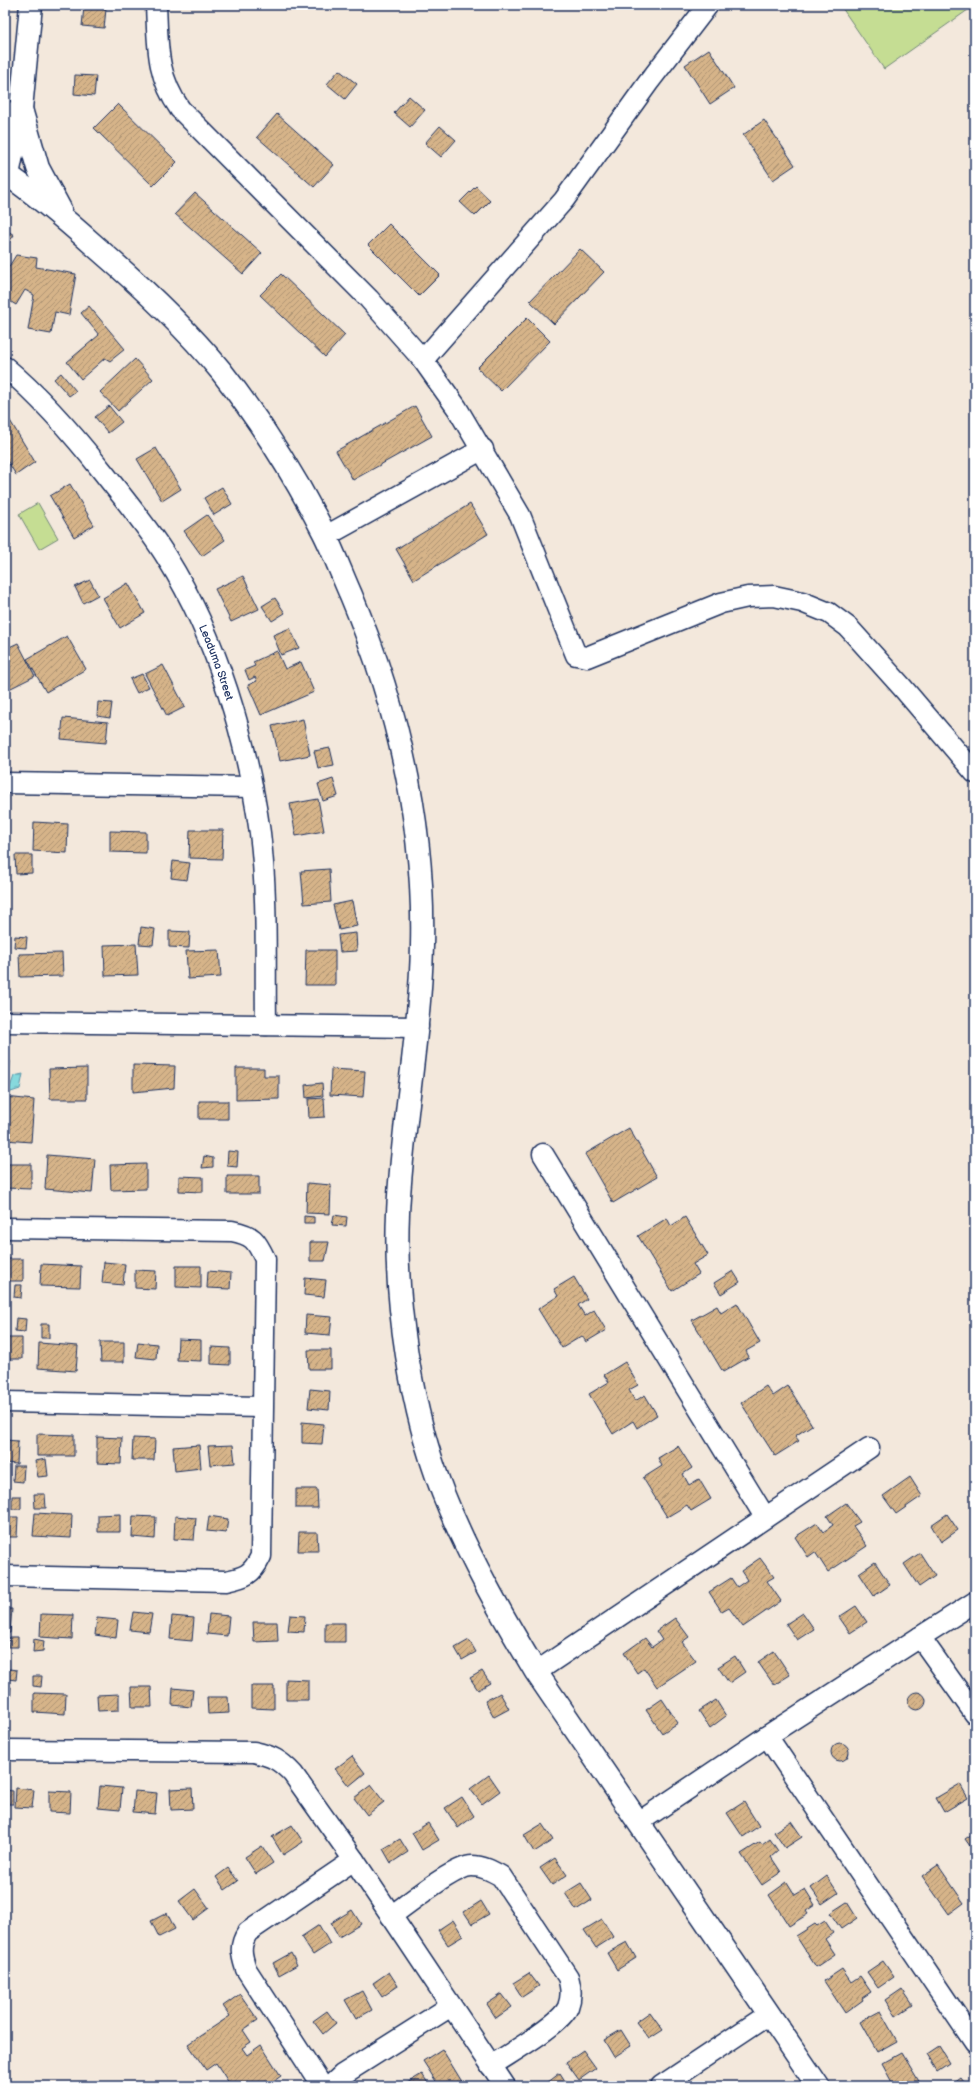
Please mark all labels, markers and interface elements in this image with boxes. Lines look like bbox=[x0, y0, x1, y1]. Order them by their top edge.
street label: Leaduma Street bbox=[196, 623, 236, 702]

